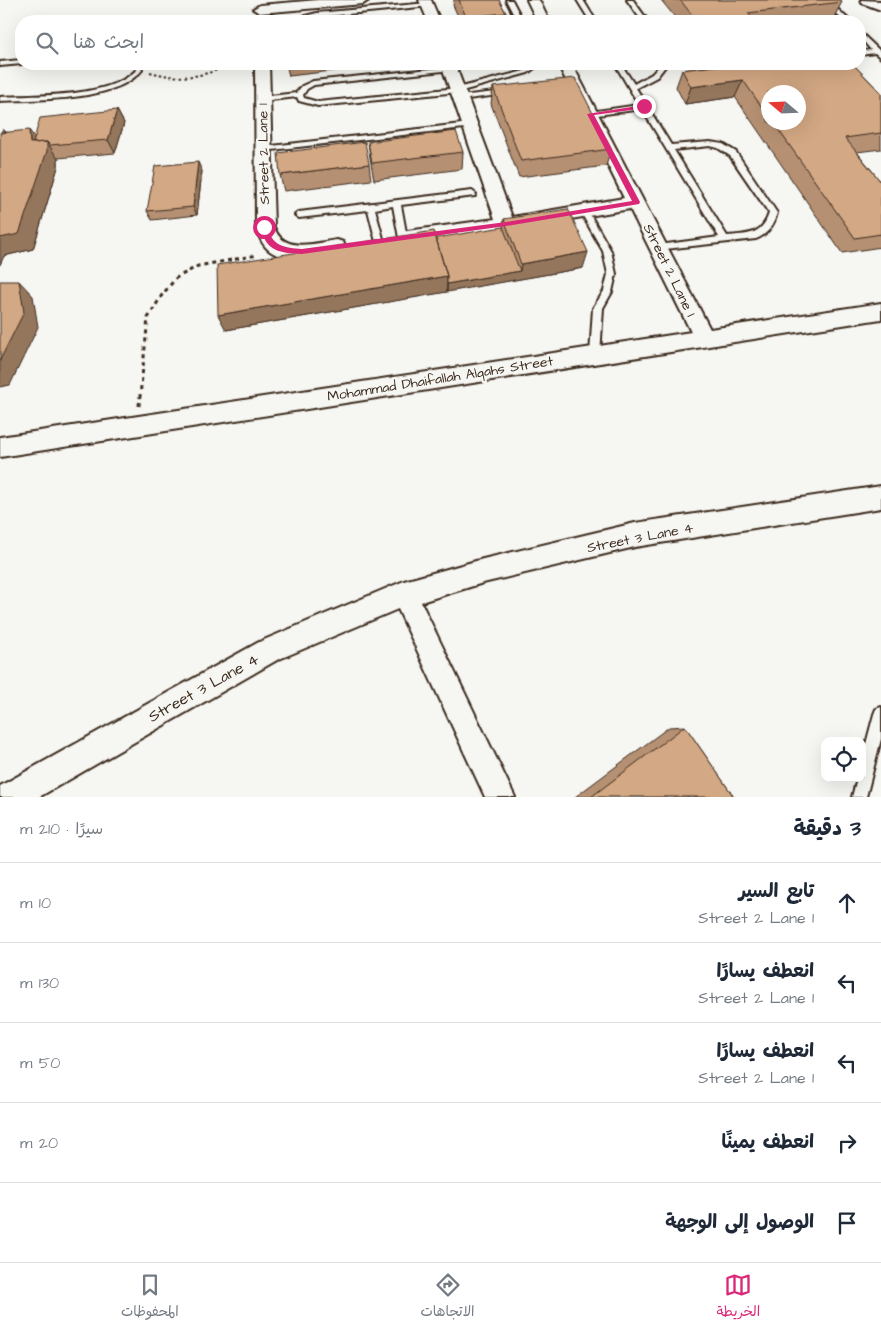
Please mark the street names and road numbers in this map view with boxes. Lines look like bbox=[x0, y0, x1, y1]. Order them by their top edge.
street label: Street 2 Lane 1 bbox=[253, 103, 275, 205]
street label: Street 2 Lane 1 bbox=[638, 221, 700, 320]
street label: Mohammad Dhaifallah Alqahs Street bbox=[326, 351, 555, 407]
street label: Street 3 Lane 4 bbox=[585, 518, 696, 558]
street label: Street 3 Lane 4 bbox=[144, 648, 263, 727]

